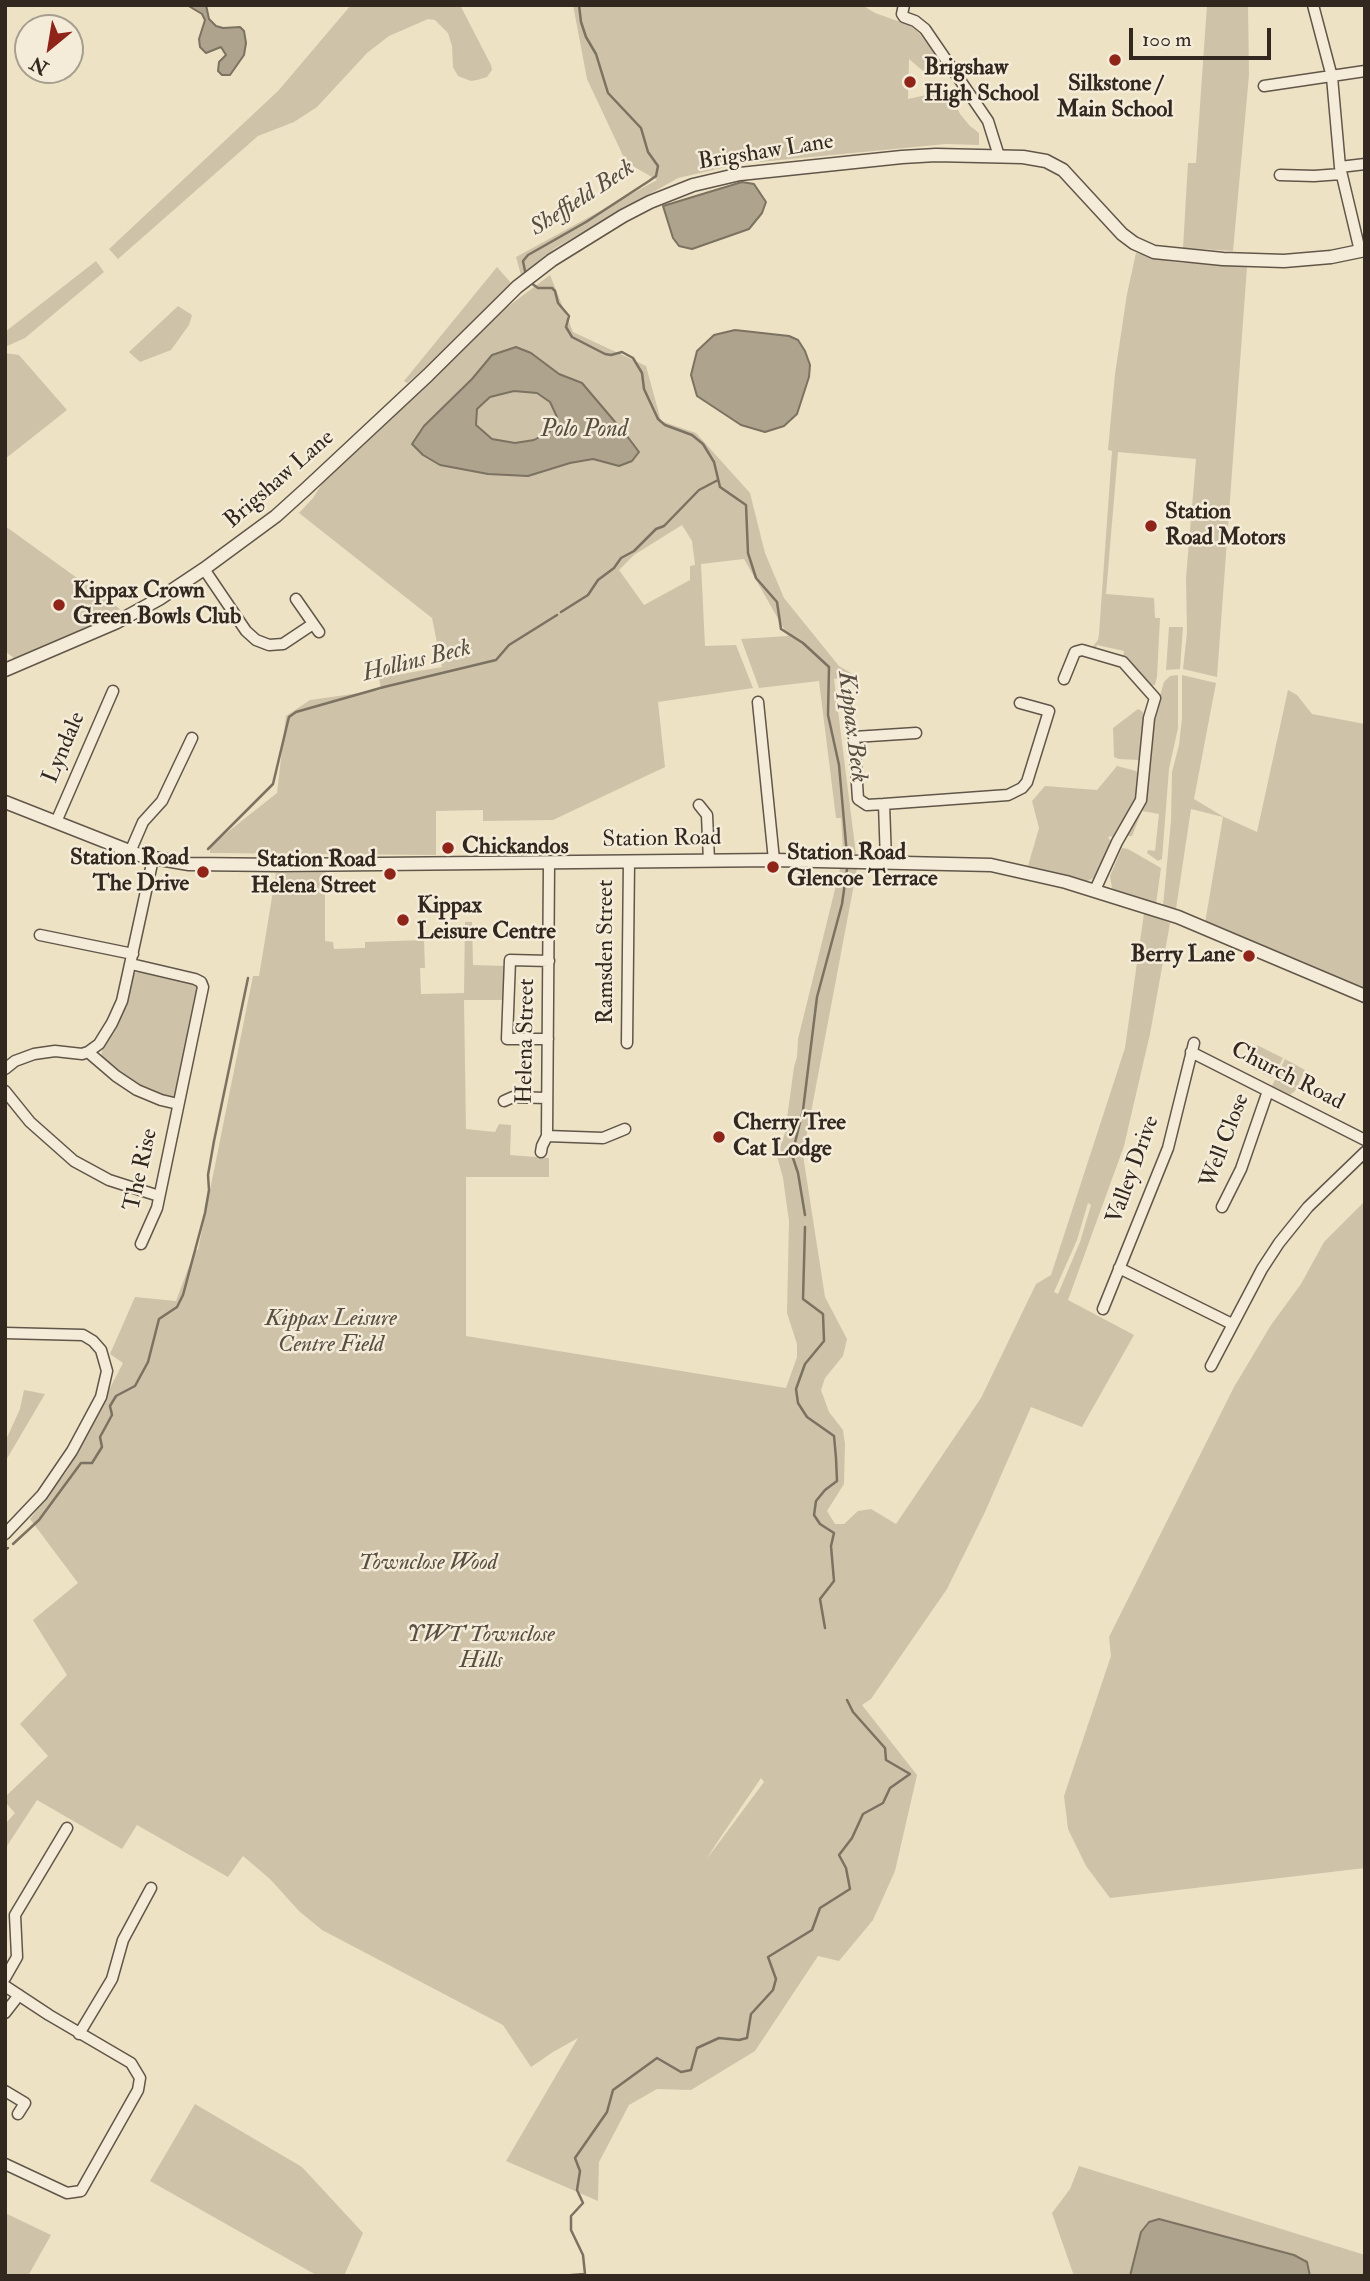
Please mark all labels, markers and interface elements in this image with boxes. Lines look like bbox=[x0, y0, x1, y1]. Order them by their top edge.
north arrow bbox=[14, 14, 84, 84]
scale bar bbox=[1132, 14, 1274, 58]
text: 100 m bbox=[1142, 26, 1192, 53]
text: N bbox=[26, 51, 53, 80]
marker: Silkstone / Main School bbox=[1107, 52, 1123, 68]
place label: Brigshaw High School bbox=[924, 55, 1039, 109]
place label: Silkstone / Main School bbox=[1057, 71, 1173, 125]
marker: Brigshaw High School bbox=[902, 74, 918, 90]
street label: Brigshaw Lane bbox=[696, 129, 836, 177]
water label: Sheffield Beck bbox=[525, 155, 641, 243]
water label: Polo Pond bbox=[540, 417, 628, 445]
street label: Brigshaw Lane bbox=[219, 425, 341, 535]
place label: Station Road Motors bbox=[1165, 499, 1286, 553]
marker: Station Road Motors bbox=[1143, 518, 1159, 534]
place label: Kippax Crown Green Bowls Club bbox=[73, 578, 241, 632]
marker: Kippax Crown Green Bowls Club bbox=[51, 597, 67, 613]
water label: Hollins Beck bbox=[360, 635, 474, 689]
water label: Kippax Beck bbox=[830, 670, 872, 784]
street label: Lyndale bbox=[38, 708, 92, 788]
street label: Station Road bbox=[602, 825, 722, 855]
place label: Chickandos bbox=[462, 834, 569, 862]
marker: Chickandos bbox=[440, 840, 456, 856]
place label: Station Road Glencoe Terrace bbox=[787, 840, 938, 894]
place label: Station Road The Drive bbox=[70, 845, 189, 899]
place label: Station Road Helena Street bbox=[251, 847, 376, 901]
marker: Station Road Glencoe Terrace bbox=[765, 859, 781, 875]
marker: Station Road The Drive bbox=[195, 864, 211, 880]
marker: Station Road Helena Street bbox=[382, 866, 398, 882]
street label: Ramsden Street bbox=[593, 880, 621, 1024]
place label: Kippax Leisure Centre bbox=[417, 893, 556, 947]
marker: Kippax Leisure Centre bbox=[395, 912, 411, 928]
place label: Berry Lane bbox=[1131, 942, 1235, 970]
marker: Berry Lane bbox=[1241, 948, 1257, 964]
street label: Helena Street bbox=[512, 978, 542, 1104]
street label: Church Road bbox=[1226, 1037, 1348, 1117]
street label: Well Close bbox=[1195, 1090, 1257, 1192]
place label: Cherry Tree Cat Lodge bbox=[733, 1110, 846, 1164]
street label: Valley Drive bbox=[1102, 1112, 1166, 1228]
street label: The Rise bbox=[119, 1126, 165, 1214]
marker: Cherry Tree Cat Lodge bbox=[711, 1129, 727, 1145]
park label: Kippax Leisure Centre Field bbox=[265, 1306, 397, 1360]
park label: Townclose Wood bbox=[359, 1550, 497, 1578]
park label: YWT Townclose Hills bbox=[407, 1622, 555, 1676]

